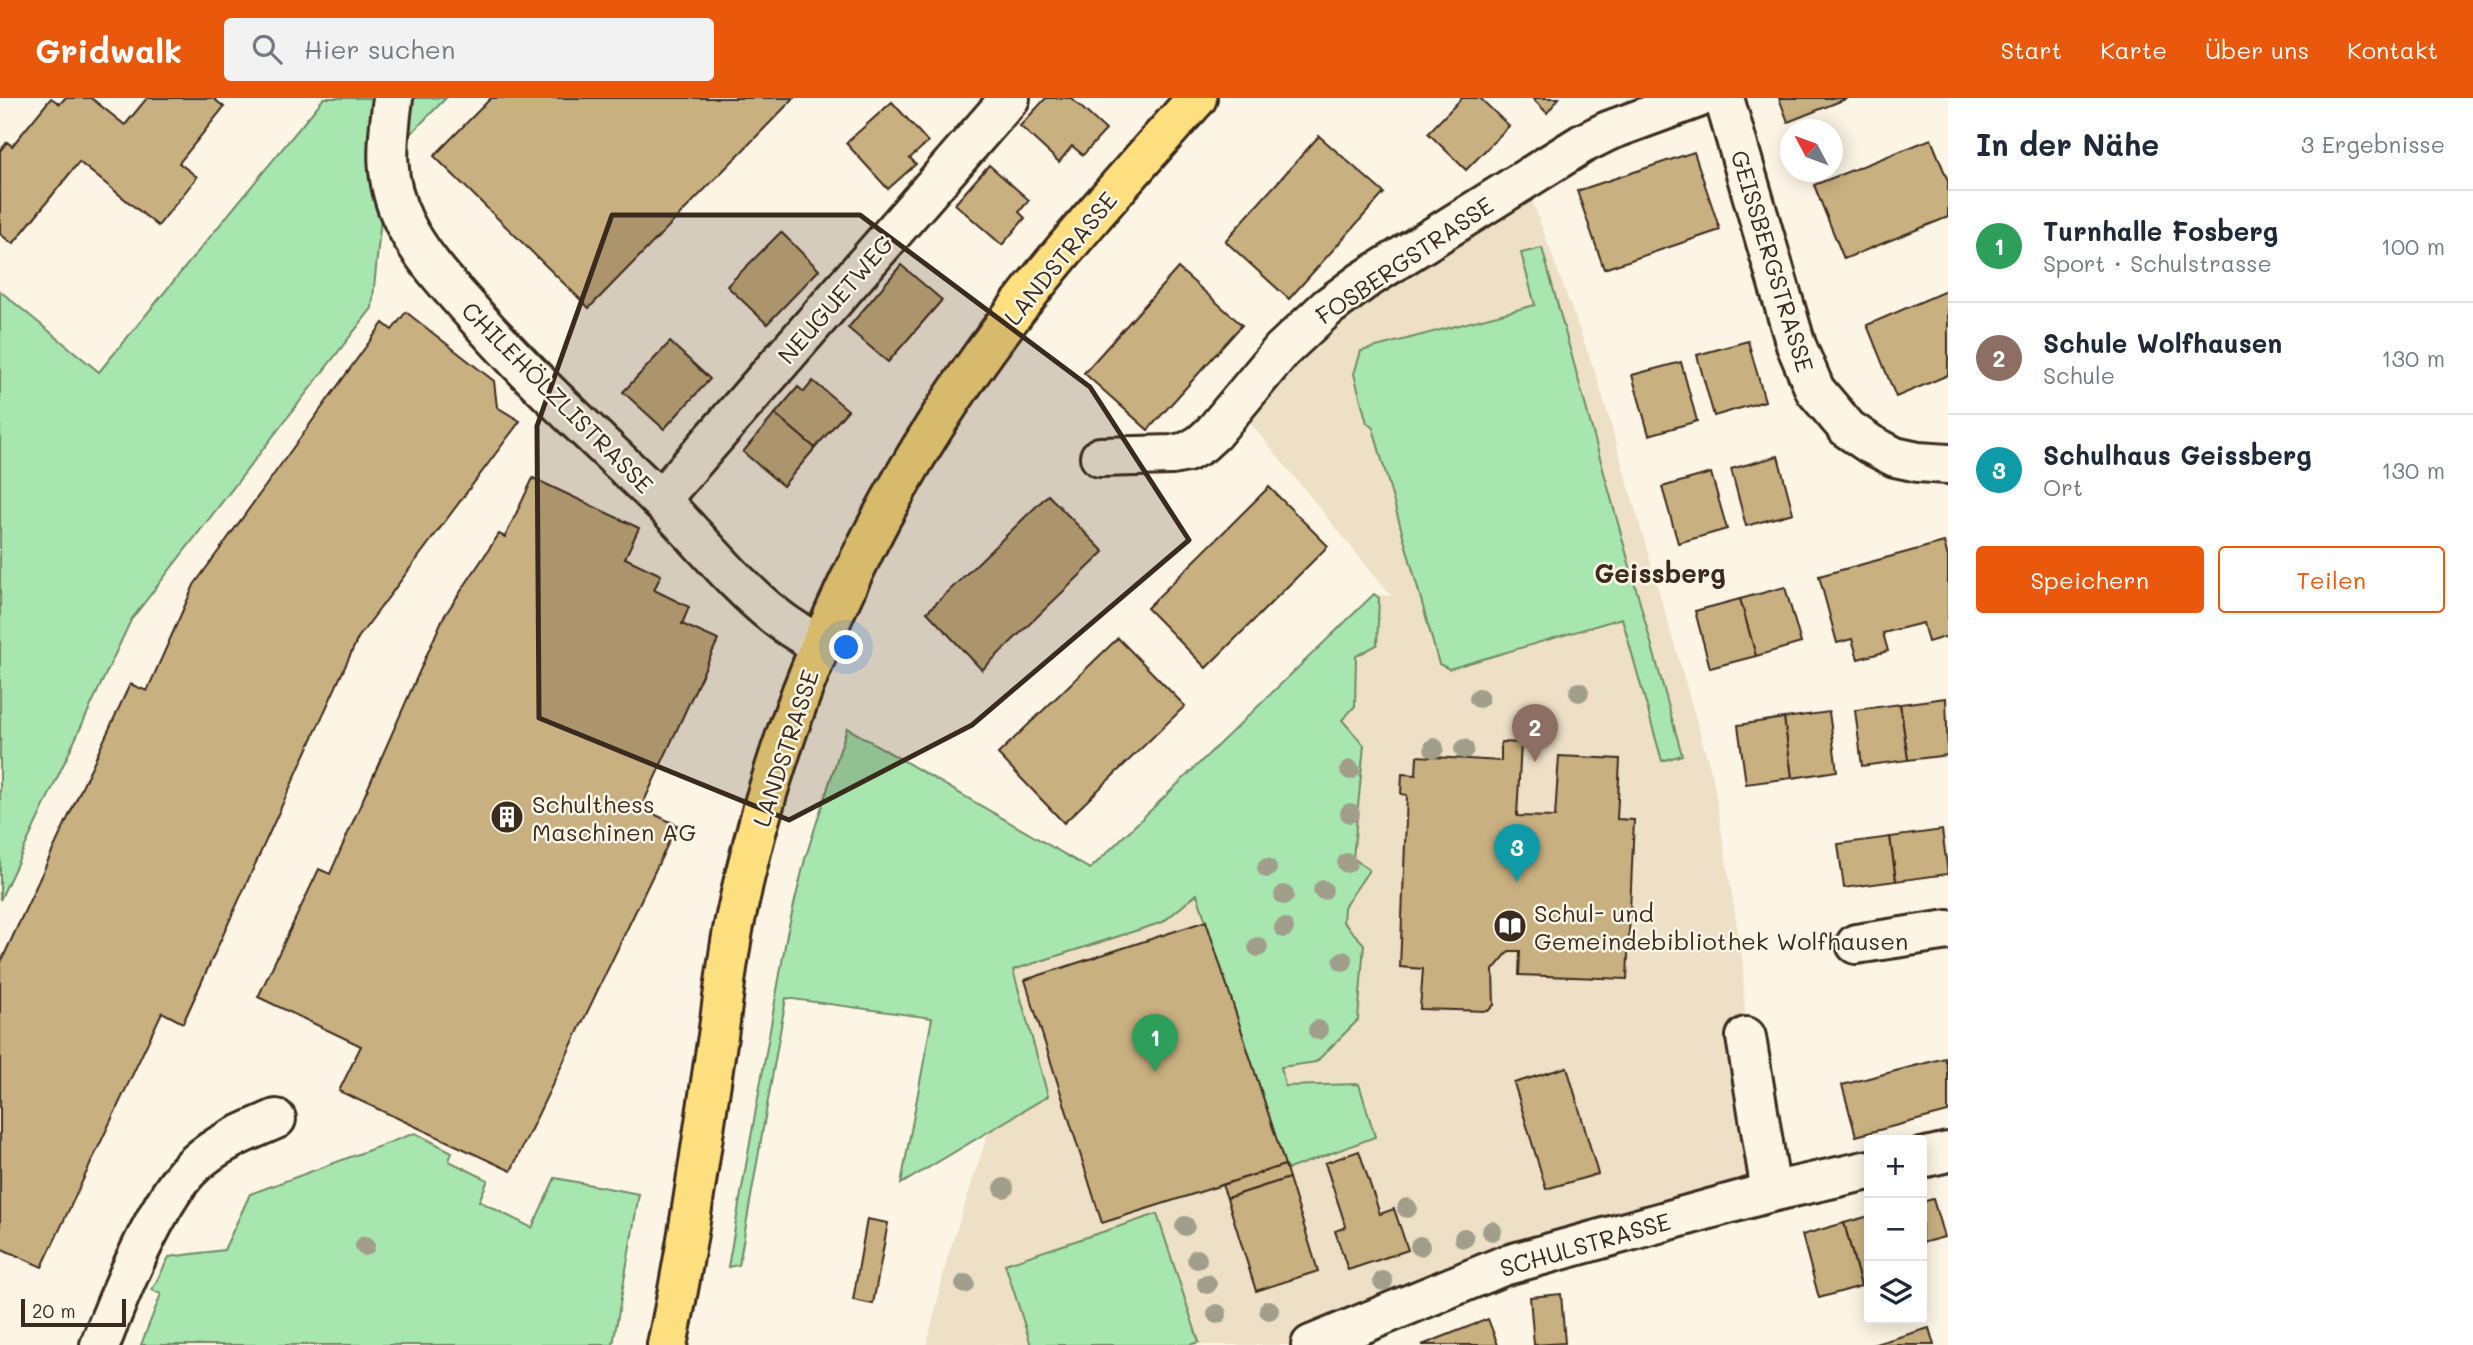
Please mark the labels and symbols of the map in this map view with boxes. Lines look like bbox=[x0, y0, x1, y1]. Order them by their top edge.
north arrow bbox=[1780, 119, 1843, 182]
street label: GEISSBERGSTRASSE bbox=[1724, 146, 1822, 376]
street label: LANDSTRASSE bbox=[997, 185, 1123, 331]
street label: FOSBERGSTRASSE bbox=[1309, 189, 1499, 331]
street label: NEUGUETWEG bbox=[770, 228, 900, 370]
street label: CHILEHÖLZLISTRASSE bbox=[456, 295, 660, 499]
district label: Geissberg bbox=[1594, 556, 1726, 590]
your location bbox=[829, 630, 863, 664]
street label: LANDSTRASSE bbox=[745, 666, 825, 830]
pin: 2 bbox=[1512, 704, 1558, 762]
place label: Schulthess Maschinen AG bbox=[532, 788, 696, 847]
building icon: Schulthess Maschinen AG bbox=[488, 798, 526, 836]
pin: 3 bbox=[1494, 824, 1540, 882]
place label: Schul- und Gemeindebibliothek Wolfhausen bbox=[1534, 897, 1908, 956]
library icon: Schul- und Gemeindebibliothek Wolfhausen bbox=[1491, 907, 1529, 945]
pin: 1 bbox=[1132, 1014, 1178, 1072]
street label: SCHULSTRASSE bbox=[1496, 1205, 1674, 1283]
scale bar bbox=[21, 1296, 126, 1328]

